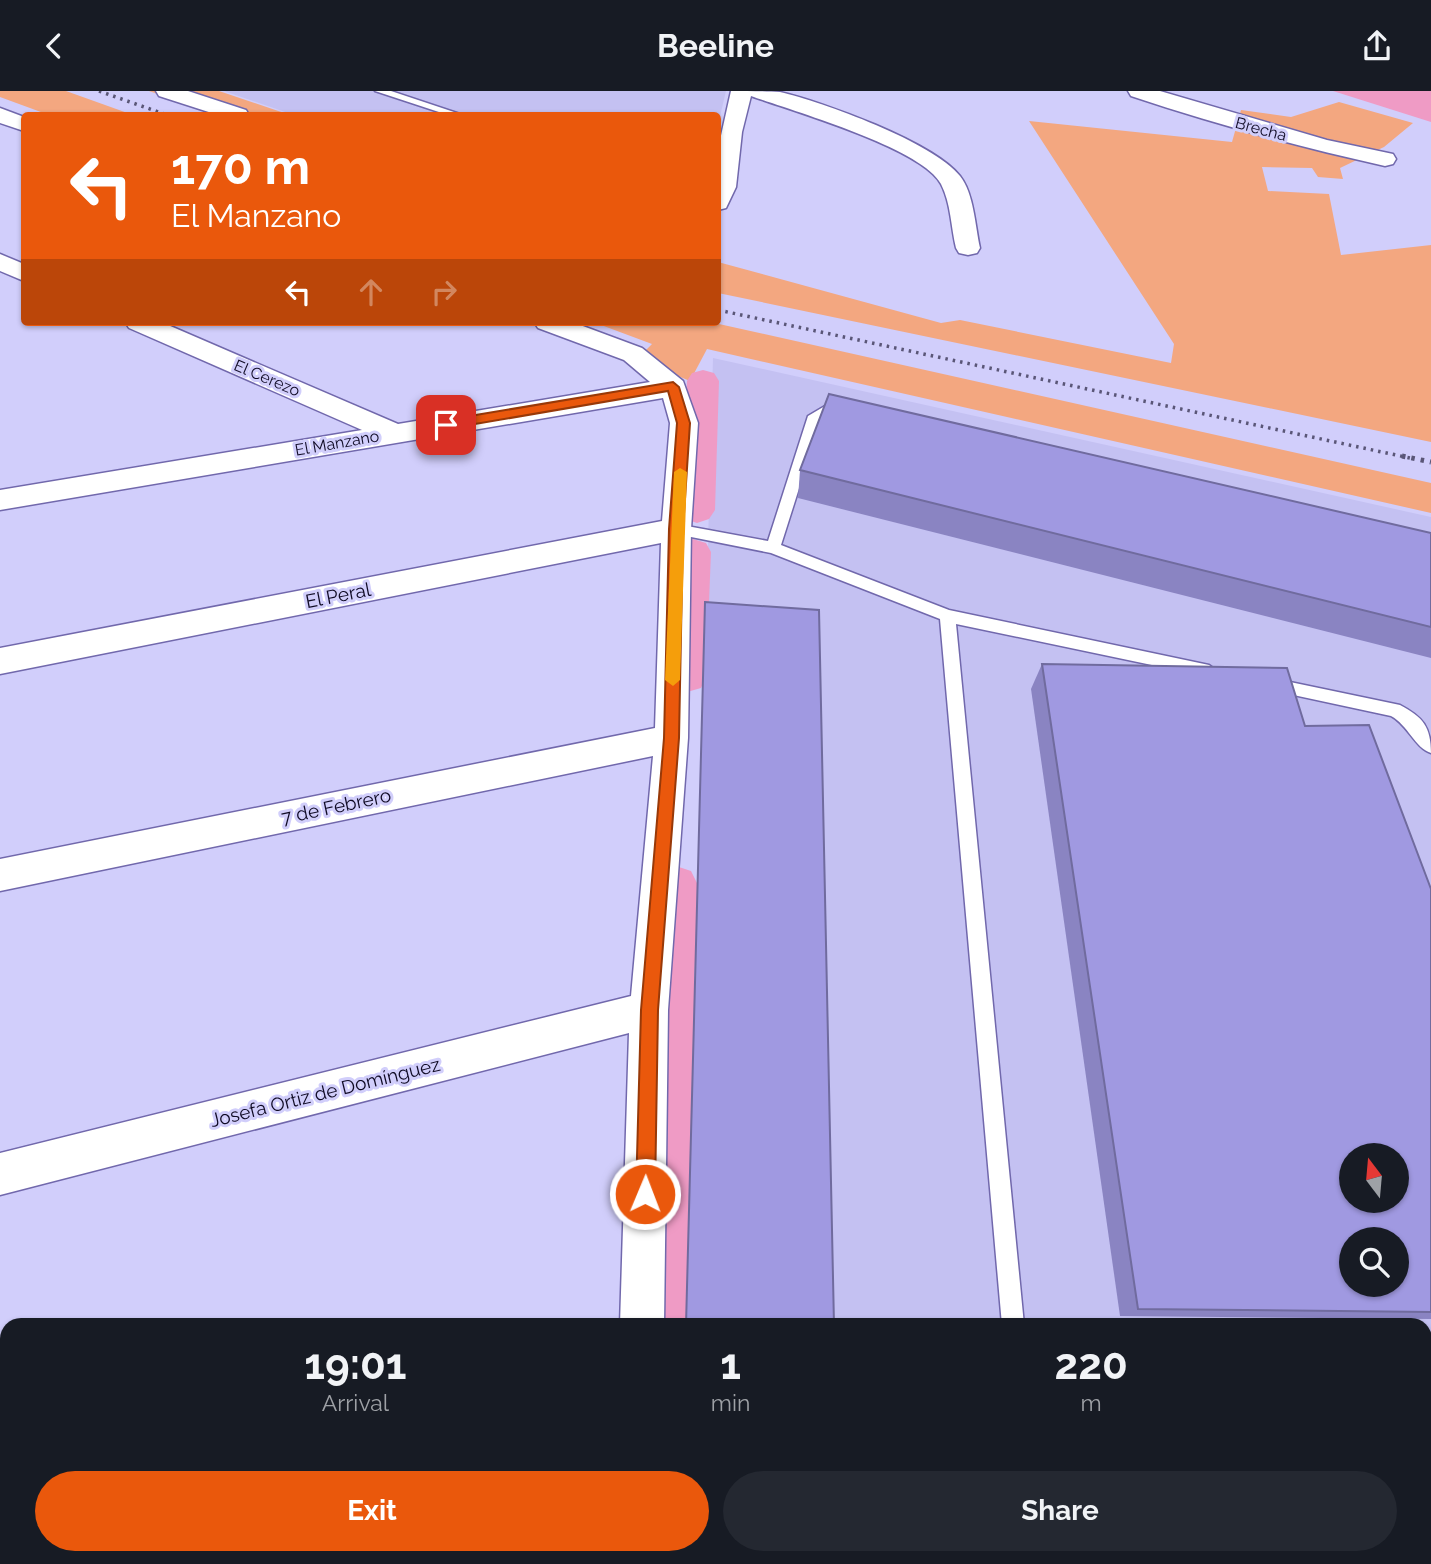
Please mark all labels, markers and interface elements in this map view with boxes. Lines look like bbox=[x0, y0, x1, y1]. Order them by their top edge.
icon: back bbox=[35, 27, 73, 65]
text: Beeline bbox=[657, 27, 774, 64]
icon: share bbox=[1358, 27, 1396, 65]
street label: Brecha bbox=[1233, 113, 1289, 145]
text: 170 m bbox=[171, 138, 310, 195]
icon: left bbox=[56, 140, 147, 231]
text: El Manzano bbox=[171, 197, 341, 234]
icon: left bbox=[279, 273, 317, 311]
icon: ahead bbox=[352, 273, 390, 311]
icon: right bbox=[425, 273, 463, 311]
street label: El Cerezo bbox=[231, 356, 303, 400]
pin bbox=[416, 395, 476, 455]
icon: arrive bbox=[427, 406, 465, 444]
street label: El Manzano bbox=[293, 426, 381, 460]
street label: El Peral bbox=[304, 578, 373, 612]
street label: 7 de Febrero bbox=[279, 784, 393, 828]
street label: Josefa Ortiz de Domínguez bbox=[208, 1053, 442, 1131]
north arrow bbox=[1339, 1143, 1409, 1213]
map controls bbox=[1339, 1143, 1409, 1297]
position arrow bbox=[608, 1157, 682, 1231]
button: search bbox=[1339, 1227, 1409, 1297]
text: 19:01 bbox=[304, 1340, 407, 1389]
text: 1 bbox=[720, 1340, 741, 1389]
text: 220 bbox=[1055, 1340, 1128, 1389]
text: Arrival bbox=[322, 1389, 389, 1416]
text: min bbox=[711, 1389, 750, 1416]
text: m bbox=[1081, 1389, 1102, 1416]
button: Exit bbox=[35, 1471, 709, 1551]
button: Share bbox=[723, 1471, 1397, 1551]

